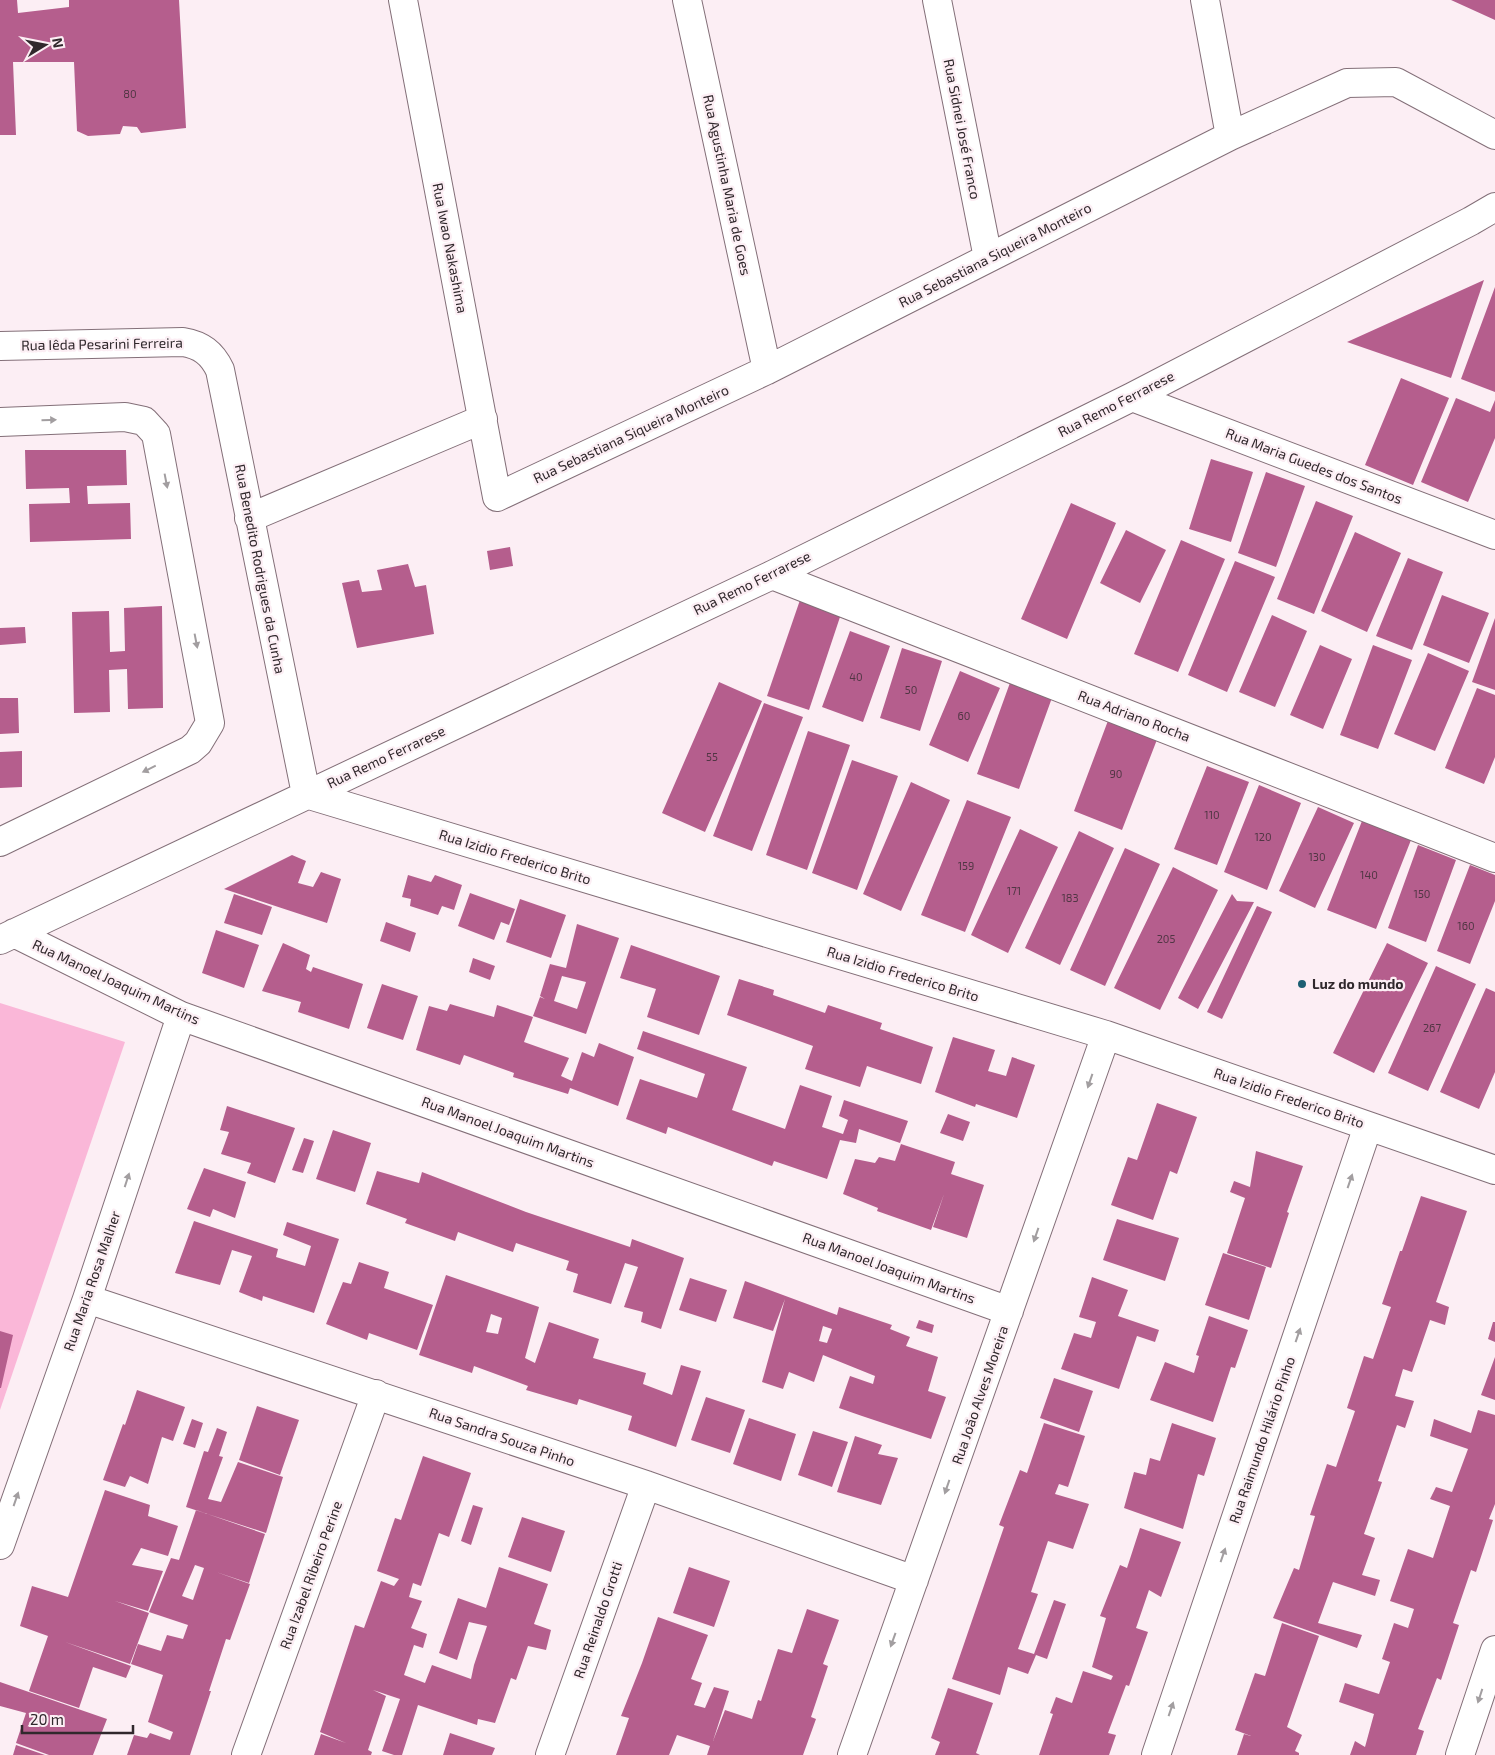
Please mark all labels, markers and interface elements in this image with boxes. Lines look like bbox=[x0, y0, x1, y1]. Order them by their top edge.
north arrow bbox=[20, 20, 70, 70]
text: N bbox=[49, 36, 68, 49]
street label: Rua Sidnei José Franco bbox=[941, 57, 984, 201]
house number: 80 bbox=[123, 87, 137, 100]
street label: Rua Agustinha Maria de Goes bbox=[700, 93, 755, 277]
street label: Rua Iwao Nakashima bbox=[430, 181, 471, 315]
street label: Rua Sebastiana Siqueira Monteiro bbox=[896, 198, 1094, 311]
street label: Rua Iêda Pesarini Ferreira bbox=[21, 334, 183, 353]
street label: Rua Remo Ferrarese bbox=[1055, 367, 1177, 440]
street label: Rua Sebastiana Siqueira Monteiro bbox=[530, 381, 731, 486]
one-way arrow bbox=[41, 415, 57, 423]
street label: Rua Maria Guedes dos Santos bbox=[1224, 424, 1405, 507]
street label: Rua Benedito Rodrigues da Cunha bbox=[232, 463, 289, 675]
one-way arrow bbox=[163, 474, 171, 490]
street label: Rua Remo Ferrarese bbox=[690, 547, 813, 618]
one-way arrow bbox=[192, 634, 200, 649]
house number: 40 bbox=[849, 670, 863, 683]
house number: 50 bbox=[905, 683, 917, 696]
street label: Rua Adriano Rocha bbox=[1076, 686, 1193, 745]
house number: 60 bbox=[958, 709, 970, 722]
street label: Rua Remo Ferrarese bbox=[324, 722, 447, 791]
house number: 55 bbox=[706, 750, 718, 763]
one-way arrow bbox=[142, 765, 157, 773]
house number: 90 bbox=[1110, 767, 1122, 780]
house number: 110 bbox=[1204, 808, 1220, 821]
street label: Rua Izidio Frederico Brito bbox=[437, 825, 593, 888]
house number: 120 bbox=[1254, 830, 1272, 843]
house number: 130 bbox=[1308, 850, 1326, 863]
house number: 159 bbox=[958, 859, 974, 872]
house number: 140 bbox=[1360, 868, 1378, 881]
house number: 171 bbox=[1007, 884, 1021, 897]
house number: 150 bbox=[1414, 887, 1430, 900]
house number: 183 bbox=[1061, 891, 1079, 904]
house number: 160 bbox=[1457, 919, 1475, 932]
house number: 205 bbox=[1157, 932, 1175, 945]
street label: Rua Manoel Joaquim Martins bbox=[30, 935, 203, 1028]
street label: Rua Izidio Frederico Brito bbox=[825, 942, 981, 1005]
place label: Luz do mundo bbox=[1312, 975, 1404, 992]
marker: Luz do mundo bbox=[1296, 978, 1308, 990]
house number: 267 bbox=[1423, 1021, 1441, 1034]
street label: Rua Izidio Frederico Brito bbox=[1212, 1064, 1367, 1131]
one-way arrow bbox=[1086, 1074, 1094, 1089]
street label: Rua Manoel Joaquim Martins bbox=[420, 1092, 597, 1171]
one-way arrow bbox=[123, 1173, 131, 1188]
one-way arrow bbox=[1347, 1173, 1354, 1188]
street label: Rua Maria Rosa Malher bbox=[60, 1208, 124, 1353]
one-way arrow bbox=[1032, 1227, 1039, 1242]
street label: Rua Manoel Joaquim Martins bbox=[801, 1228, 978, 1307]
street label: Rua João Alves Moreira bbox=[948, 1323, 1011, 1467]
one-way arrow bbox=[1295, 1327, 1302, 1342]
street label: Rua Raimundo Hilário Pinho bbox=[1225, 1354, 1298, 1526]
street label: Rua Sandra Souza Pinho bbox=[427, 1404, 577, 1470]
one-way arrow bbox=[943, 1480, 951, 1495]
one-way arrow bbox=[12, 1491, 20, 1506]
street label: Rua Izabel Ribeiro Perine bbox=[276, 1498, 345, 1651]
one-way arrow bbox=[1220, 1547, 1228, 1562]
street label: Rua Reinaldo Grotti bbox=[570, 1559, 625, 1680]
one-way arrow bbox=[889, 1633, 897, 1648]
one-way arrow bbox=[1475, 1689, 1483, 1704]
one-way arrow bbox=[1168, 1701, 1176, 1716]
scale bar bbox=[22, 1702, 134, 1734]
text: 20 m bbox=[30, 1710, 64, 1728]

